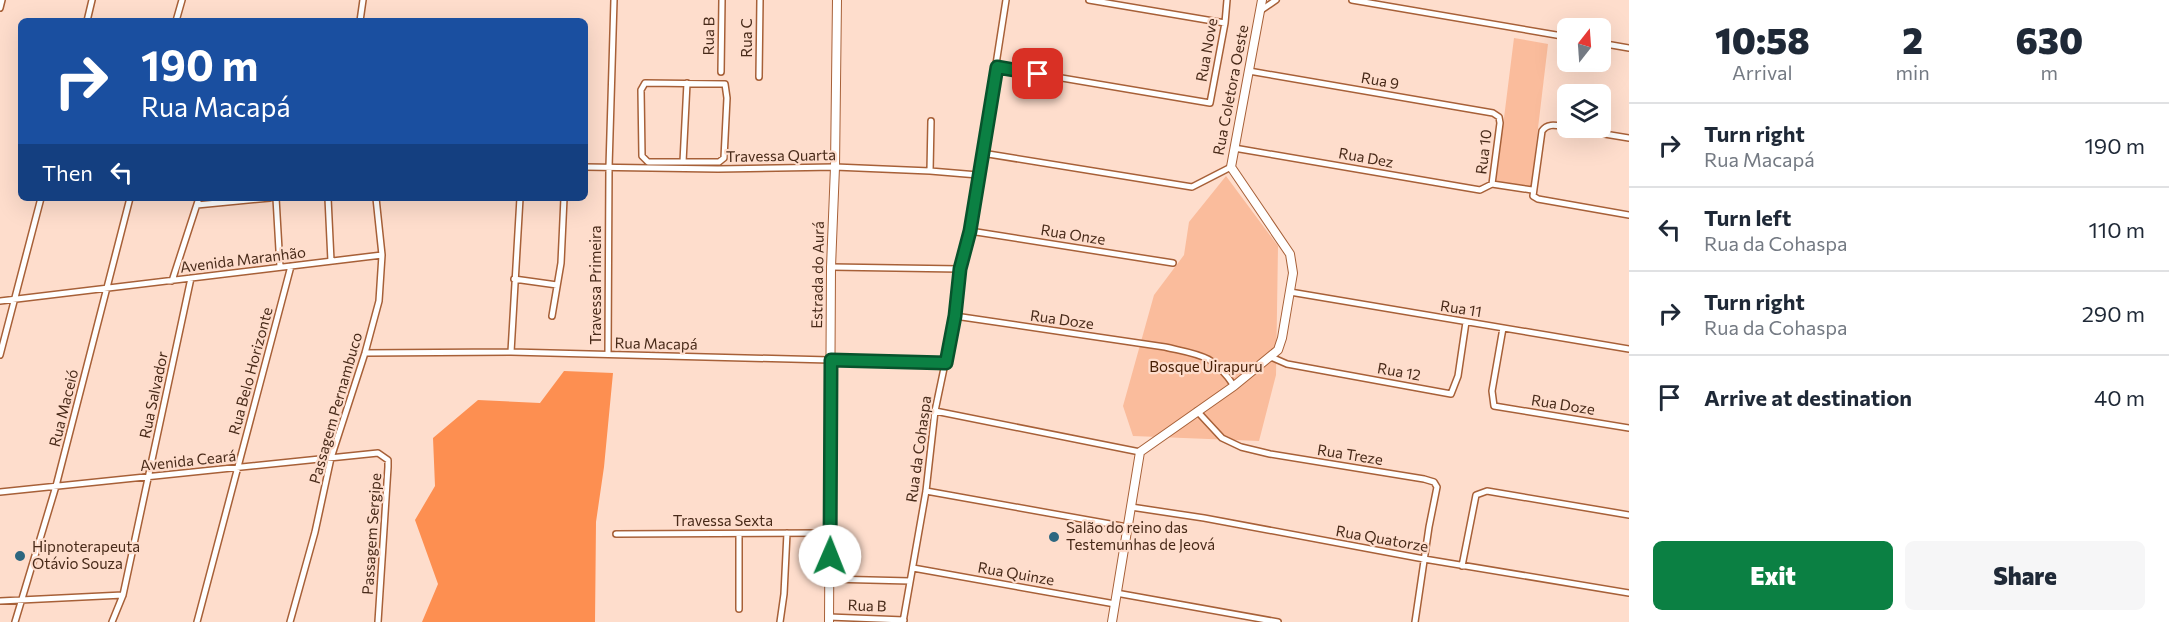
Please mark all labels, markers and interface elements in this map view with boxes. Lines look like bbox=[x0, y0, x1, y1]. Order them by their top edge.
street label: Rua B bbox=[699, 16, 717, 56]
street label: Rua Nove bbox=[1192, 16, 1220, 83]
text: 10:58 bbox=[1715, 17, 1810, 61]
text: 2 bbox=[1902, 17, 1923, 61]
text: 630 bbox=[2016, 17, 2083, 61]
street label: Rua C bbox=[737, 18, 755, 58]
north arrow bbox=[1557, 18, 1611, 72]
map controls bbox=[1557, 18, 1611, 138]
street label: Rua Coletora Oeste bbox=[1209, 23, 1251, 157]
text: 190 m bbox=[141, 38, 259, 90]
icon: right bbox=[42, 42, 120, 120]
pin bbox=[1012, 48, 1063, 99]
icon: arrive bbox=[1021, 57, 1054, 90]
text: Arrival bbox=[1732, 60, 1793, 84]
text: min bbox=[1896, 60, 1930, 84]
text: m bbox=[2041, 60, 2058, 84]
street label: Rua 9 bbox=[1360, 68, 1401, 92]
button: layers bbox=[1557, 84, 1611, 138]
text: Rua Macapá bbox=[141, 90, 290, 123]
text: Turn right bbox=[1704, 120, 1805, 147]
street label: Rua 10 bbox=[1471, 128, 1495, 175]
icon: right bbox=[1653, 129, 1686, 162]
text: 190 m bbox=[2084, 132, 2145, 159]
street label: Rua Dez bbox=[1337, 143, 1395, 171]
street label: Travessa Quarta bbox=[726, 145, 836, 165]
text: Rua Macapá bbox=[1704, 147, 1815, 171]
icon: left bbox=[105, 156, 138, 189]
text: Then bbox=[42, 159, 93, 186]
text: Turn left bbox=[1704, 204, 1791, 231]
icon: left bbox=[1653, 213, 1686, 246]
text: 110 m bbox=[2088, 216, 2145, 243]
street label: Rua Onze bbox=[1040, 220, 1107, 248]
street label: Estrada do Aurá bbox=[807, 221, 827, 329]
street label: Travessa Primeira bbox=[586, 225, 604, 345]
text: Rua da Cohaspa bbox=[1704, 231, 1848, 255]
street label: Avenida Maranhão bbox=[179, 242, 307, 276]
text: Turn right bbox=[1704, 288, 1805, 315]
street label: Rua 11 bbox=[1439, 296, 1483, 320]
icon: right bbox=[1653, 297, 1686, 330]
text: 290 m bbox=[2082, 300, 2145, 327]
street label: Rua Belo Horizonte bbox=[224, 305, 276, 436]
street label: Rua Doze bbox=[1029, 306, 1095, 332]
text: Rua da Cohaspa bbox=[1704, 315, 1848, 339]
street label: Passagem Pernambuco bbox=[305, 330, 365, 486]
street label: Rua Macapá bbox=[614, 333, 698, 353]
street label: Rua Salvador bbox=[135, 350, 171, 440]
park label: Bosque Uirapuru bbox=[1149, 357, 1263, 375]
street label: Rua 12 bbox=[1376, 358, 1422, 384]
street label: Rua Maceió bbox=[45, 367, 81, 448]
icon: arrive bbox=[1653, 381, 1686, 414]
text: Arrive at destination bbox=[1704, 384, 1912, 411]
text: 40 m bbox=[2094, 384, 2145, 411]
street label: Rua Doze bbox=[1530, 390, 1596, 418]
street label: Rua da Cohaspa bbox=[902, 394, 934, 503]
street label: Rua Treze bbox=[1316, 440, 1384, 468]
street label: Avenida Ceará bbox=[139, 446, 237, 474]
street label: Passagem Sergipe bbox=[358, 472, 384, 595]
street label: Travessa Sexta bbox=[673, 511, 773, 529]
place label: Salão do reino das Testemunhas de Jeová bbox=[1066, 518, 1215, 553]
street label: Rua Quatorze bbox=[1334, 521, 1430, 555]
position arrow bbox=[798, 524, 862, 588]
marker: Salão do reino das Testemunhas de Jeová bbox=[1047, 530, 1061, 544]
place label: Hipnoterapeuta Otávio Souza bbox=[32, 537, 140, 572]
button: Exit bbox=[1653, 541, 1893, 610]
button: Share bbox=[1905, 541, 2145, 610]
marker: Hipnoterapeuta Otávio Souza bbox=[13, 549, 27, 563]
street label: Rua Quinze bbox=[976, 557, 1056, 589]
street label: Rua B bbox=[847, 595, 887, 615]

